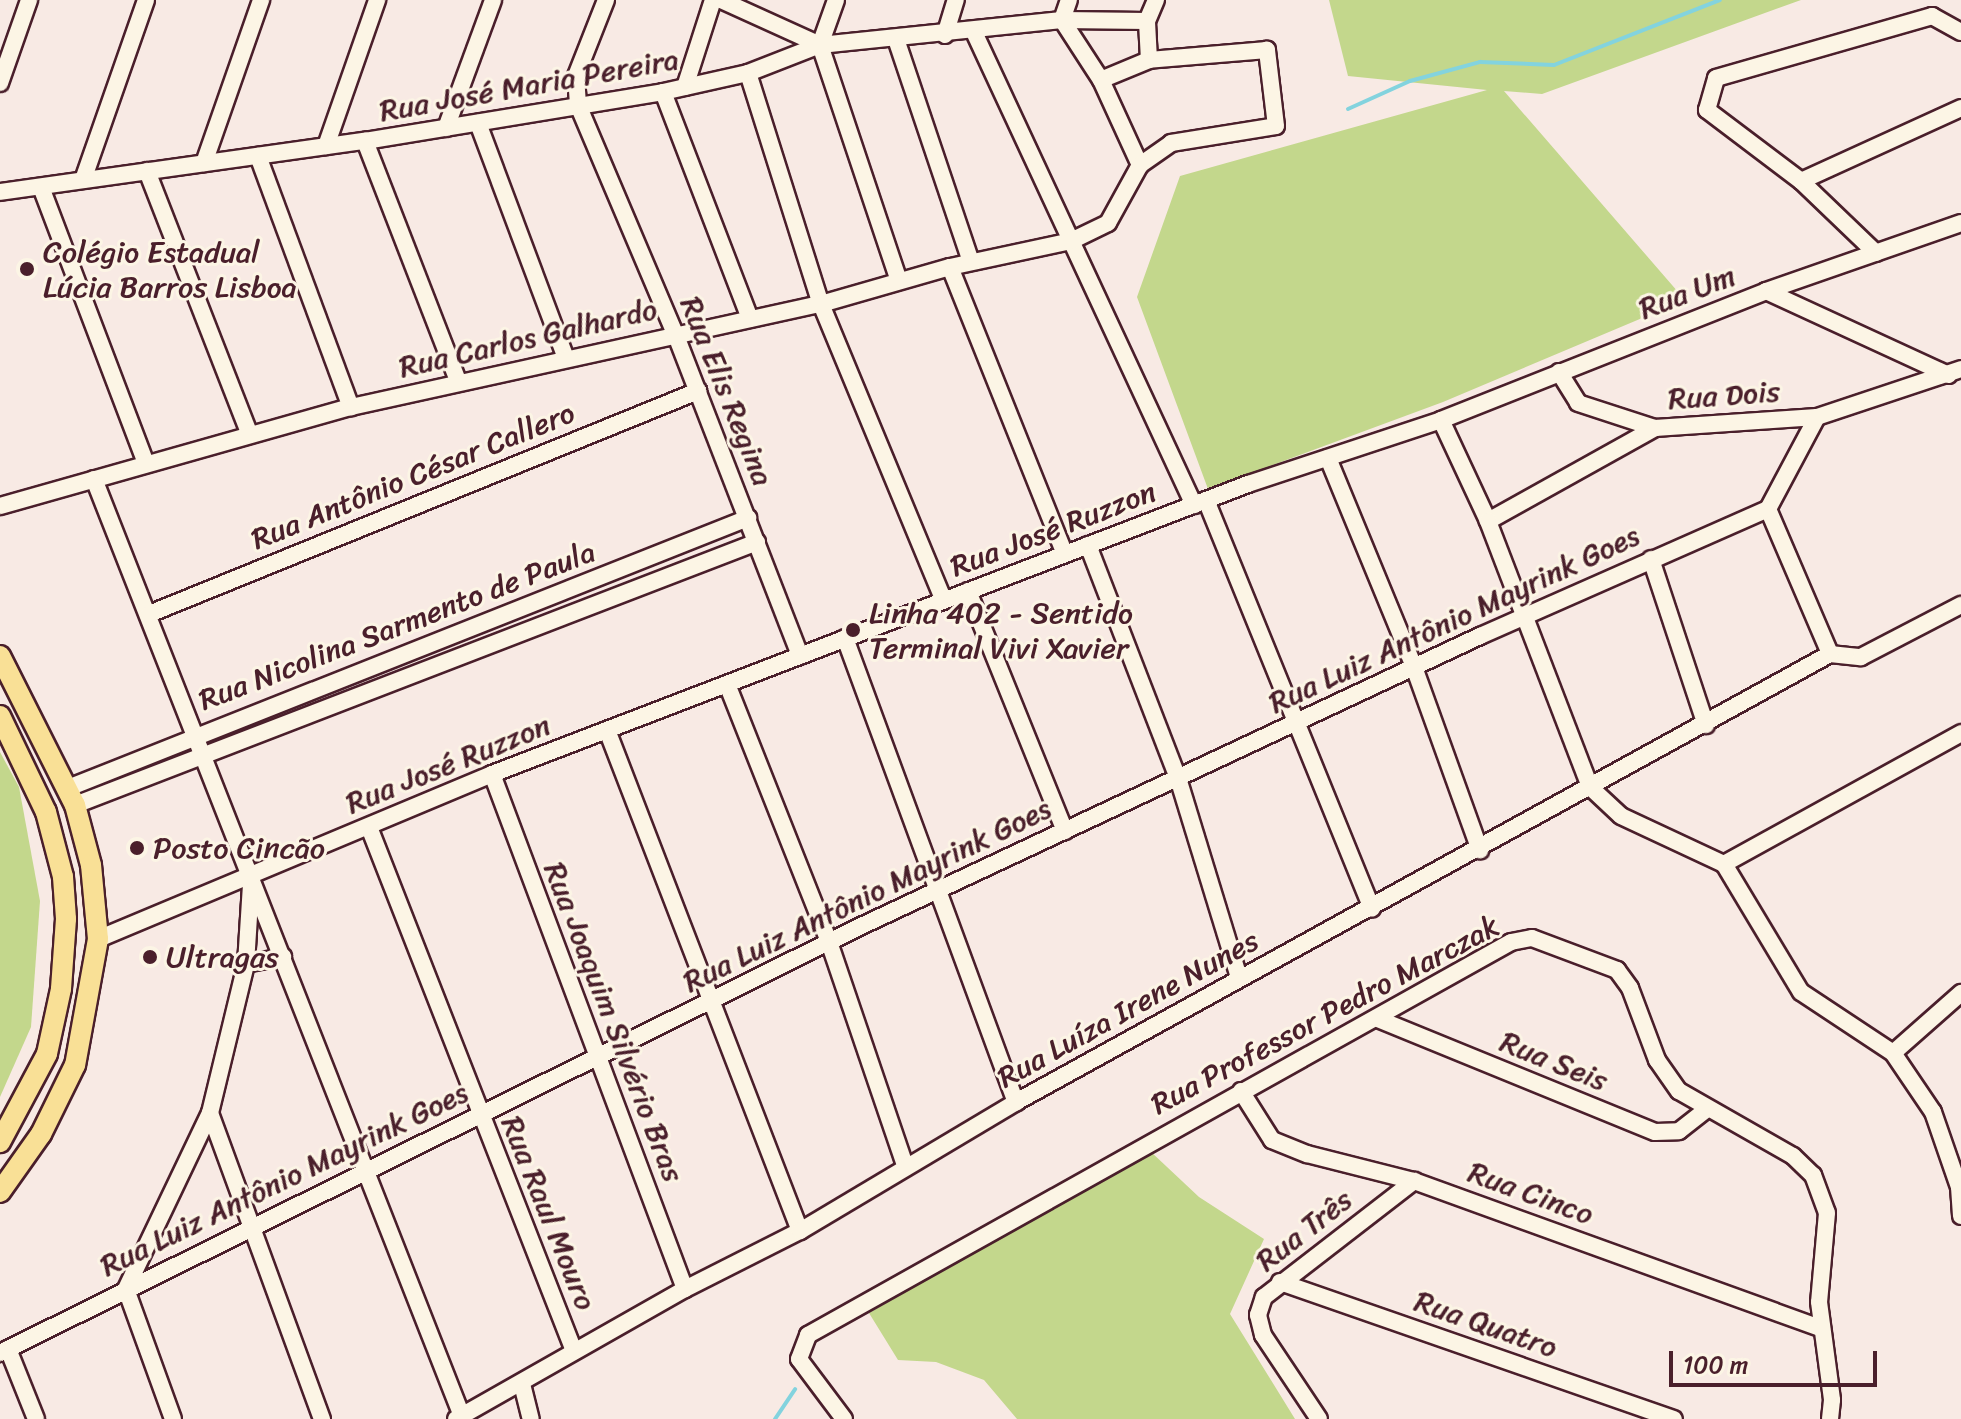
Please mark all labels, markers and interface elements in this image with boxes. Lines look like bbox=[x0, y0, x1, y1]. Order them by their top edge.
street label: Rua José Maria Pereira bbox=[376, 41, 682, 129]
place label: Colégio Estadual Lúcia Barros Lisboa bbox=[43, 234, 295, 304]
street label: Rua Um bbox=[1634, 257, 1740, 327]
marker: Colégio Estadual Lúcia Barros Lisboa bbox=[18, 260, 36, 278]
street label: Rua Carlos Galhardo bbox=[396, 291, 660, 385]
street label: Rua Elis Regina bbox=[673, 291, 781, 491]
street label: Rua Dois bbox=[1667, 373, 1781, 417]
street label: Rua Antônio César Callero bbox=[246, 395, 580, 557]
street label: Rua José Ruzzon bbox=[945, 473, 1161, 585]
street label: Rua Luiz Antônio Mayrink Goes bbox=[1261, 516, 1647, 722]
street label: Rua Nicolina Sarmento de Paula bbox=[194, 534, 600, 718]
place label: Linha 402 - Sentido Terminal Vivi Xavier bbox=[869, 595, 1133, 666]
marker: Linha 402 - Sentido Terminal Vivi Xavier bbox=[844, 621, 862, 639]
street label: Rua José Ruzzon bbox=[340, 707, 556, 821]
street label: Rua Luiz Antônio Mayrink Goes bbox=[676, 789, 1058, 1001]
place label: Posto Cincão bbox=[153, 830, 325, 866]
marker: Posto Cincão bbox=[128, 839, 146, 857]
street label: Rua Joaquim Silvério Bras bbox=[536, 857, 692, 1187]
street label: Rua Professor Pedro Marczak bbox=[1145, 908, 1505, 1122]
street label: Rua Luíza Irene Nunes bbox=[991, 922, 1265, 1096]
place label: Ultragas bbox=[166, 939, 279, 975]
marker: Ultragas bbox=[141, 948, 159, 966]
street label: Rua Seis bbox=[1495, 1023, 1613, 1099]
street label: Rua Luiz Antônio Mayrink Goes bbox=[93, 1073, 475, 1285]
street label: Rua Raul Mouro bbox=[494, 1111, 604, 1315]
street label: Rua Cinco bbox=[1464, 1154, 1598, 1232]
street label: Rua Três bbox=[1249, 1181, 1359, 1279]
street label: Rua Quatro bbox=[1410, 1283, 1562, 1365]
scale bar bbox=[1673, 1335, 1881, 1385]
text: 100 m bbox=[1683, 1344, 1748, 1386]

